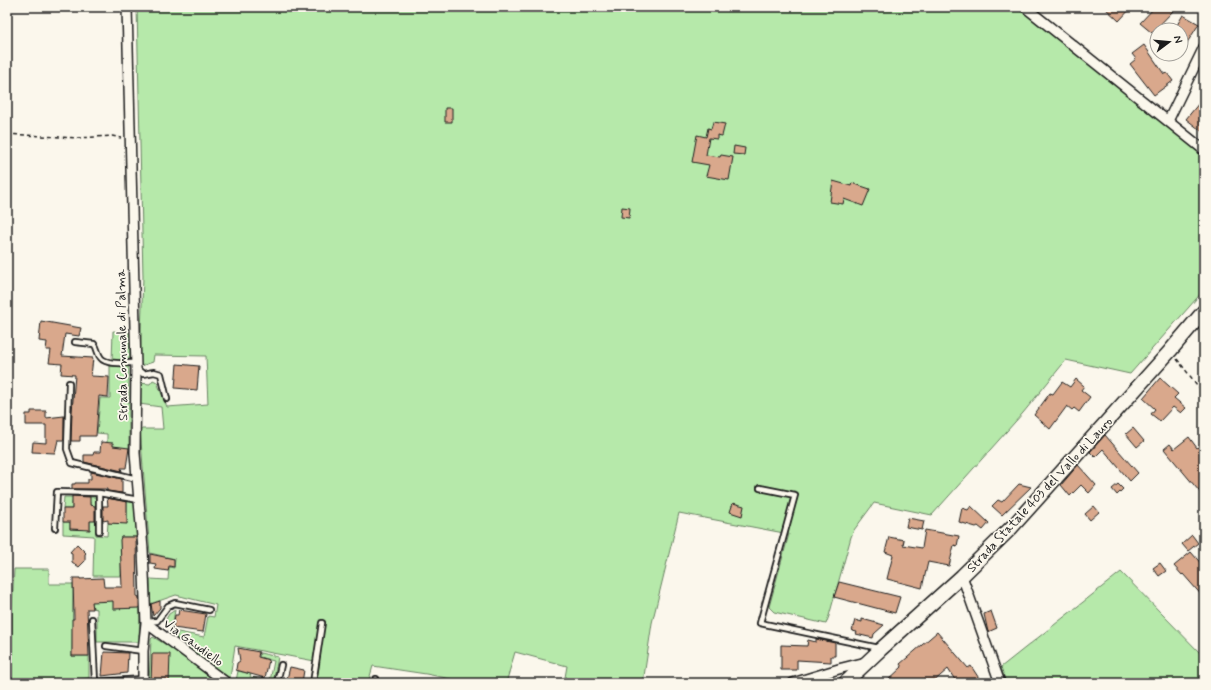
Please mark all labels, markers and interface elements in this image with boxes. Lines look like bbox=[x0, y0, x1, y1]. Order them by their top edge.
north arrow bbox=[1149, 22, 1189, 62]
text: N bbox=[1170, 34, 1185, 45]
street label: Strada Comunale di Palma bbox=[113, 269, 132, 421]
street label: Strada Statale 403 del Vallo di Lauro bbox=[963, 414, 1117, 576]
street label: Via Gaudiello bbox=[160, 616, 227, 671]

